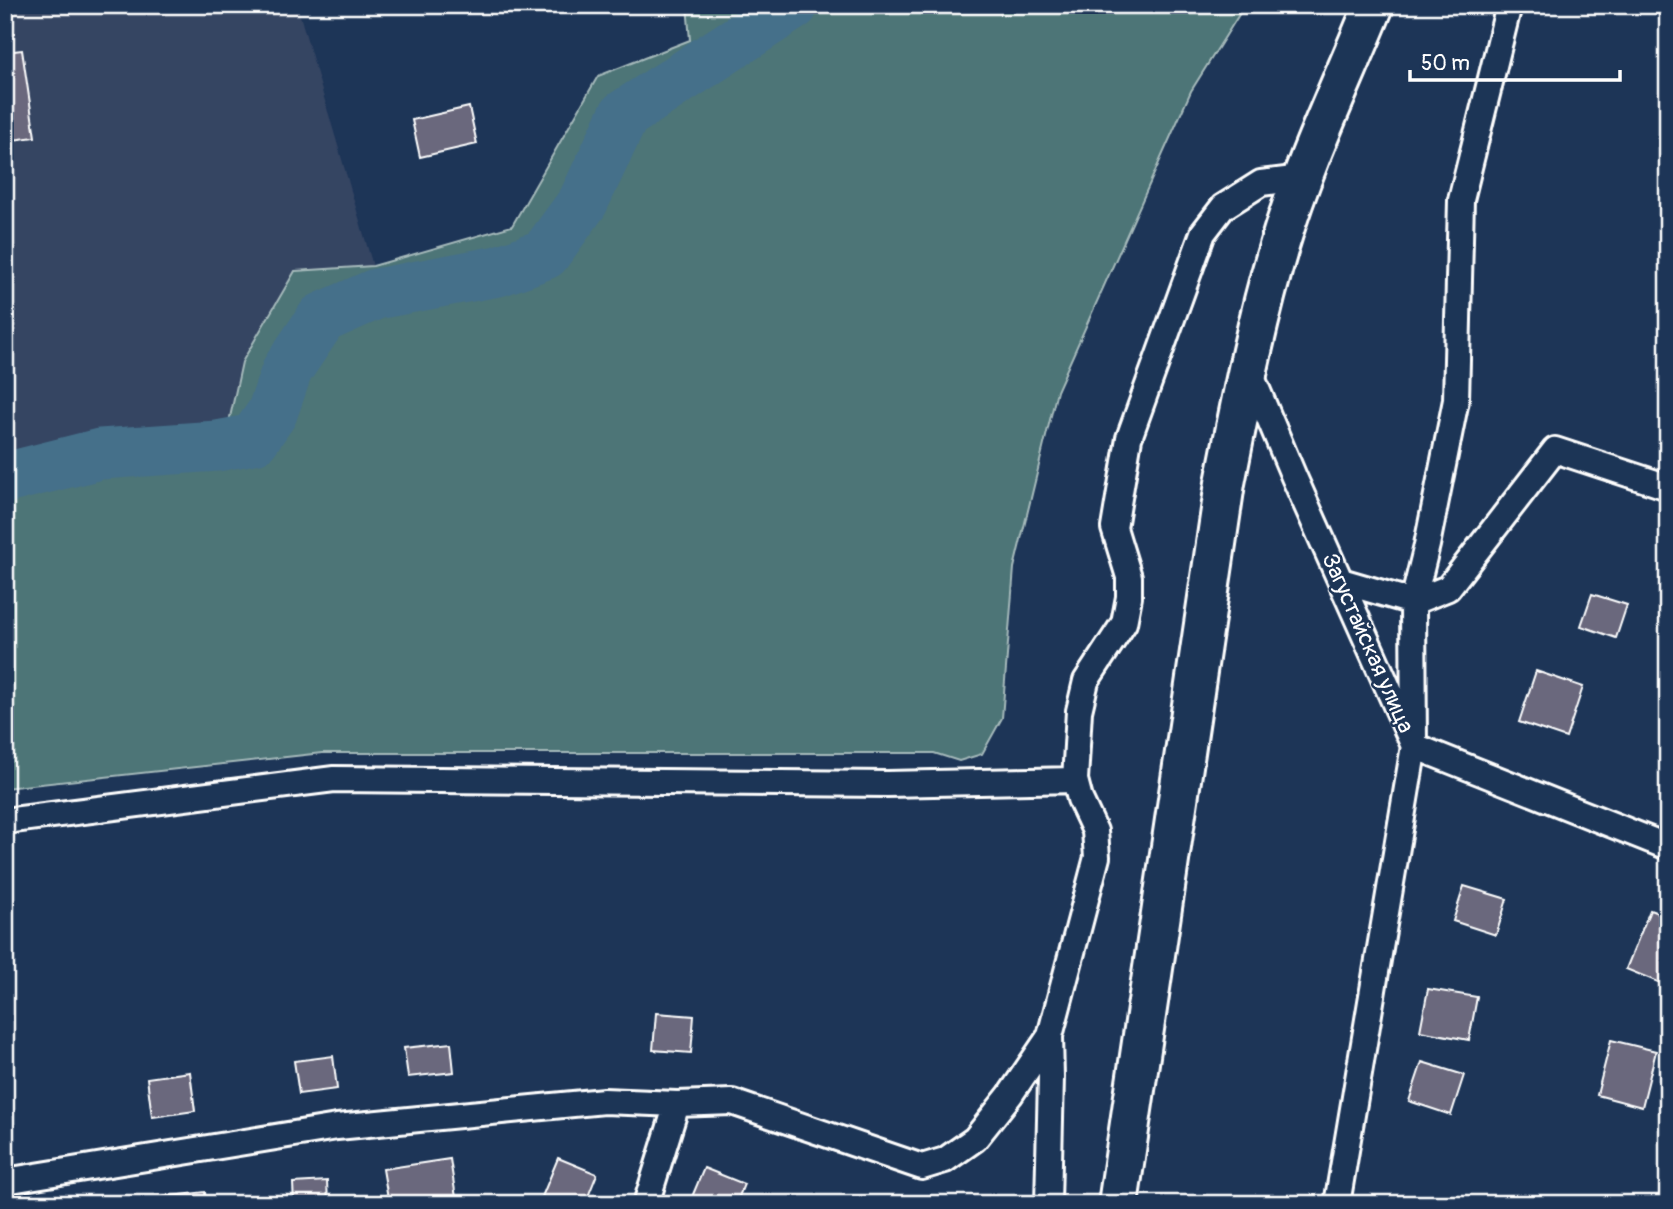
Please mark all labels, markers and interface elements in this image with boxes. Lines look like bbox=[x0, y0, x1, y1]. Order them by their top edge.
scale bar bbox=[1410, 38, 1620, 82]
text: 50 m bbox=[1421, 50, 1470, 77]
street label: Загустайская улица bbox=[1315, 549, 1421, 737]

